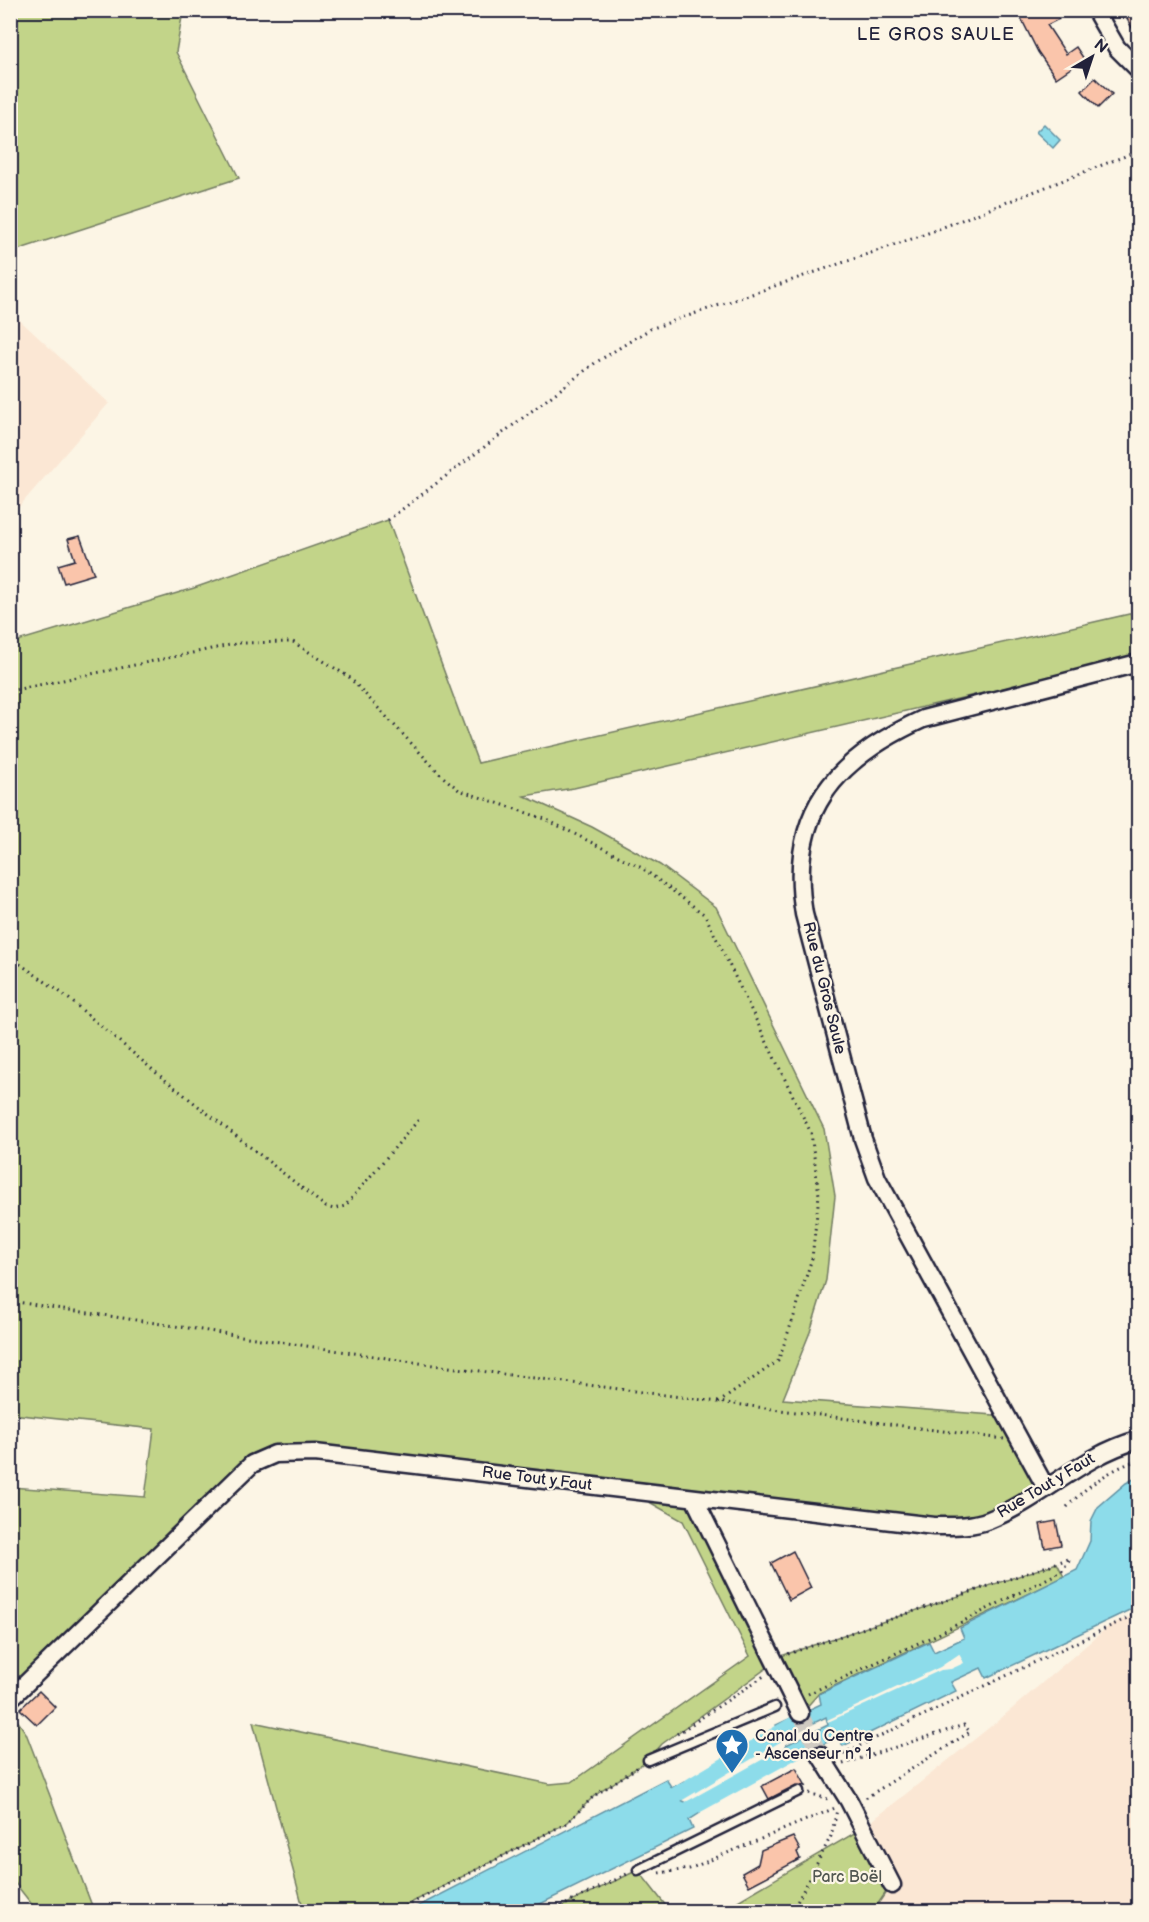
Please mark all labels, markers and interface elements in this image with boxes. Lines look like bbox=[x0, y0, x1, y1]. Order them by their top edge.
district label: LE GROS SAULE bbox=[857, 24, 1015, 45]
north arrow bbox=[1062, 27, 1122, 87]
text: N bbox=[1090, 35, 1111, 58]
street label: Rue du Gros Saule bbox=[798, 920, 850, 1057]
street label: Rue Tout y Faut bbox=[994, 1449, 1098, 1523]
street label: Rue Tout y Faut bbox=[481, 1463, 593, 1495]
place icon: Canal du Centre - Ascenseur n° 1 bbox=[714, 1727, 750, 1774]
place label: Canal du Centre - Ascenseur n° 1 bbox=[755, 1727, 874, 1764]
park label: Parc Boël bbox=[812, 1868, 882, 1887]

